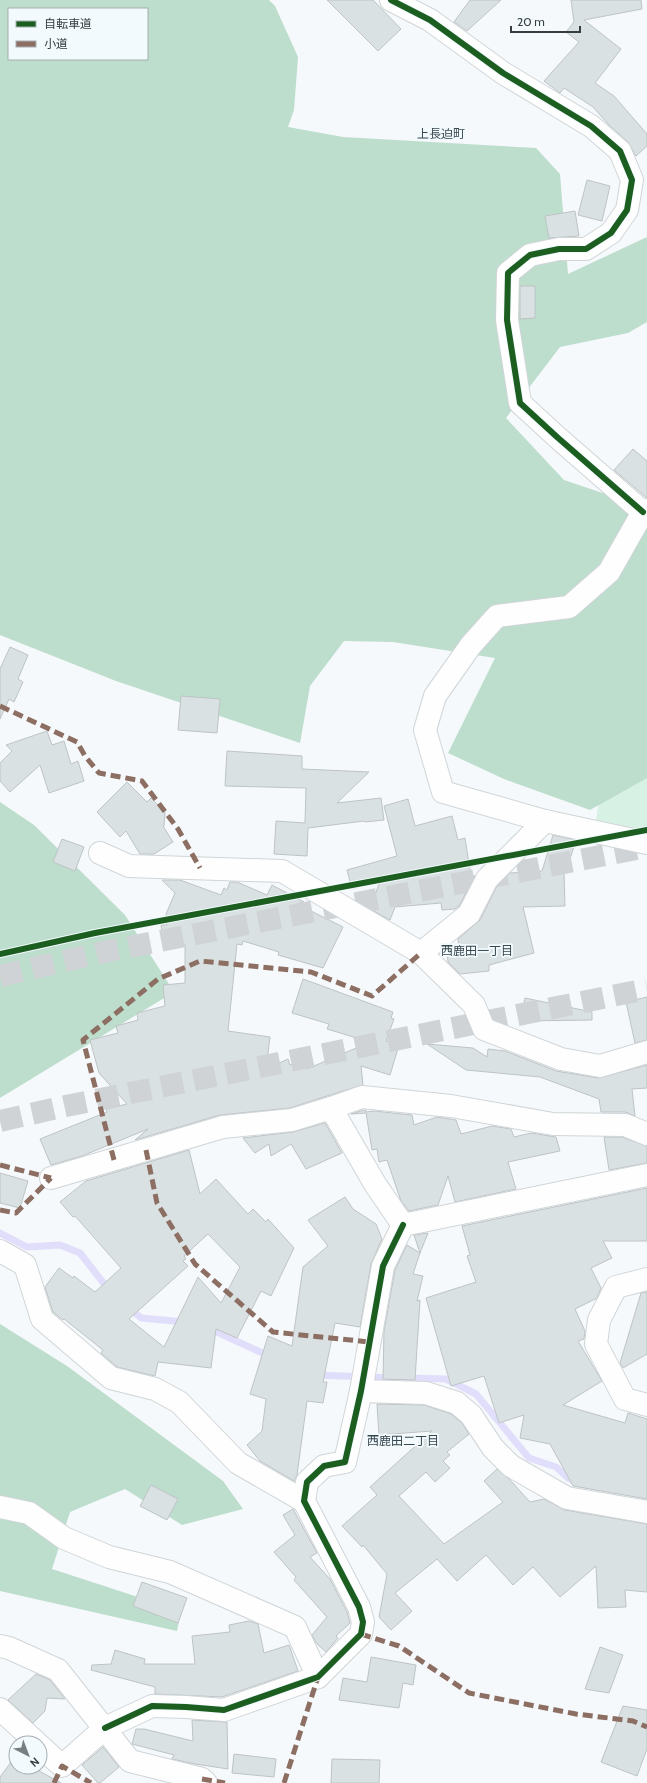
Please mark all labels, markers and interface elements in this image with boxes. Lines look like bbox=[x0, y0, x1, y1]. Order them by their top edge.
legend bbox=[8, 8, 148, 60]
scale bar bbox=[511, 8, 580, 34]
text: 20 m bbox=[517, 14, 545, 29]
text: 自転車道 bbox=[44, 16, 92, 31]
text: 小道 bbox=[44, 36, 68, 51]
district label: 上長迫町 bbox=[417, 126, 465, 141]
district label: 西鹿田一丁目 bbox=[441, 943, 513, 958]
district label: 西鹿田二丁目 bbox=[367, 1433, 439, 1448]
north arrow bbox=[8, 1735, 48, 1775]
text: N bbox=[27, 1755, 42, 1770]

